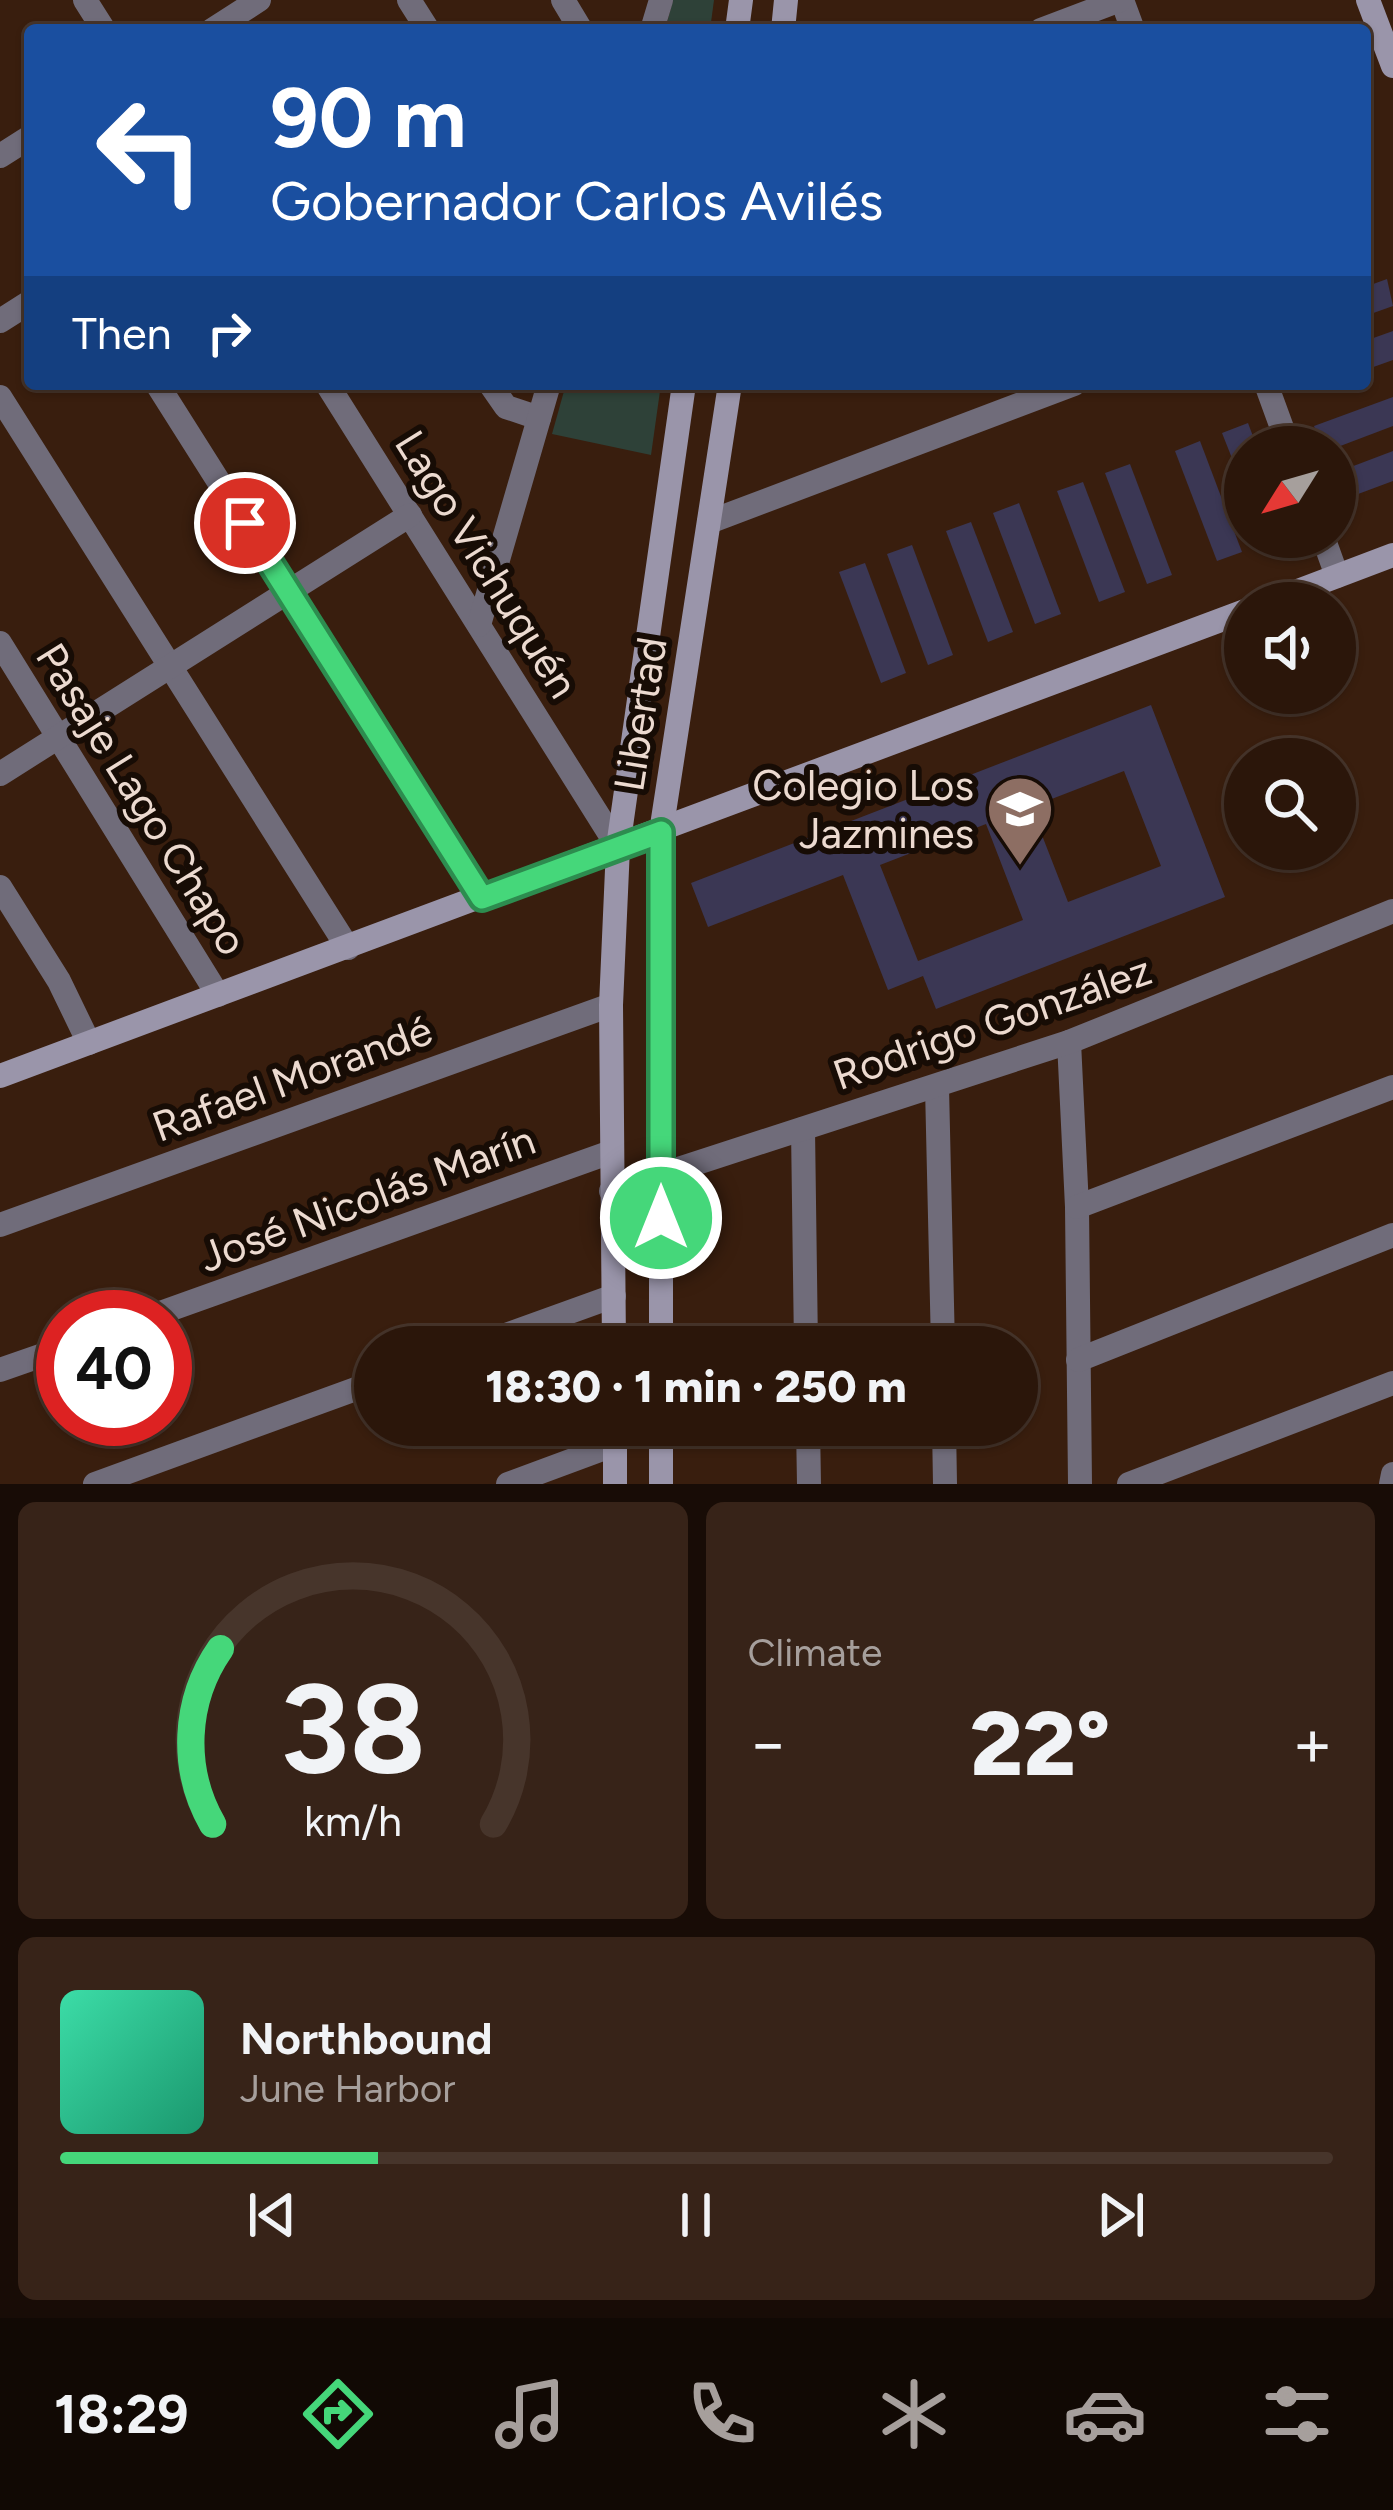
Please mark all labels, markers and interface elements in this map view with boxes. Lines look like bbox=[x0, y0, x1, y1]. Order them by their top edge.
text: 90 m bbox=[270, 67, 466, 168]
icon: left bbox=[72, 72, 228, 228]
text: Gobernador Carlos Avilés bbox=[270, 169, 884, 234]
icon: right bbox=[196, 300, 262, 366]
text: Then bbox=[72, 306, 172, 360]
street label: Lago Vichuquén bbox=[384, 421, 589, 707]
north arrow bbox=[1224, 426, 1356, 558]
map controls bbox=[1224, 426, 1356, 870]
pin bbox=[194, 472, 296, 574]
icon: arrive bbox=[212, 490, 278, 556]
button: sound bbox=[1224, 582, 1356, 714]
street label: Libertad bbox=[603, 633, 678, 795]
street label: Pasaje Lago Chapo bbox=[25, 634, 258, 965]
button: search bbox=[1224, 738, 1356, 870]
place label: Colegio Los Jazmines bbox=[752, 760, 974, 859]
school or university icon: Colegio Los Jazmines bbox=[985, 774, 1055, 868]
street label: Rodrigo González bbox=[826, 944, 1158, 1101]
street label: Rafael Morandé bbox=[146, 1004, 439, 1153]
street label: José Nicolás Marín bbox=[193, 1114, 542, 1283]
position arrow bbox=[598, 1155, 724, 1281]
speed limit sign: 40 bbox=[36, 1290, 192, 1446]
text: 18:30 · 1 min · 250 m bbox=[485, 1359, 907, 1413]
text: Climate bbox=[748, 1629, 882, 1676]
text: 38 bbox=[280, 1654, 426, 1804]
text: 22° bbox=[970, 1689, 1110, 1798]
text: − bbox=[748, 1703, 789, 1783]
text: + bbox=[1292, 1703, 1333, 1783]
text: km/h bbox=[304, 1794, 402, 1846]
text: Northbound bbox=[240, 2011, 493, 2065]
text: June Harbor bbox=[240, 2065, 456, 2112]
icon: previous bbox=[239, 2182, 305, 2248]
icon: pause bbox=[663, 2182, 729, 2248]
icon: next bbox=[1088, 2182, 1154, 2248]
icon: directions bbox=[296, 2372, 380, 2456]
icon: music bbox=[488, 2372, 572, 2456]
icon: phone bbox=[680, 2372, 764, 2456]
icon: climate bbox=[872, 2372, 956, 2456]
icon: car bbox=[1063, 2372, 1147, 2456]
icon: filters bbox=[1255, 2372, 1339, 2456]
text: 18:29 bbox=[54, 2382, 189, 2447]

